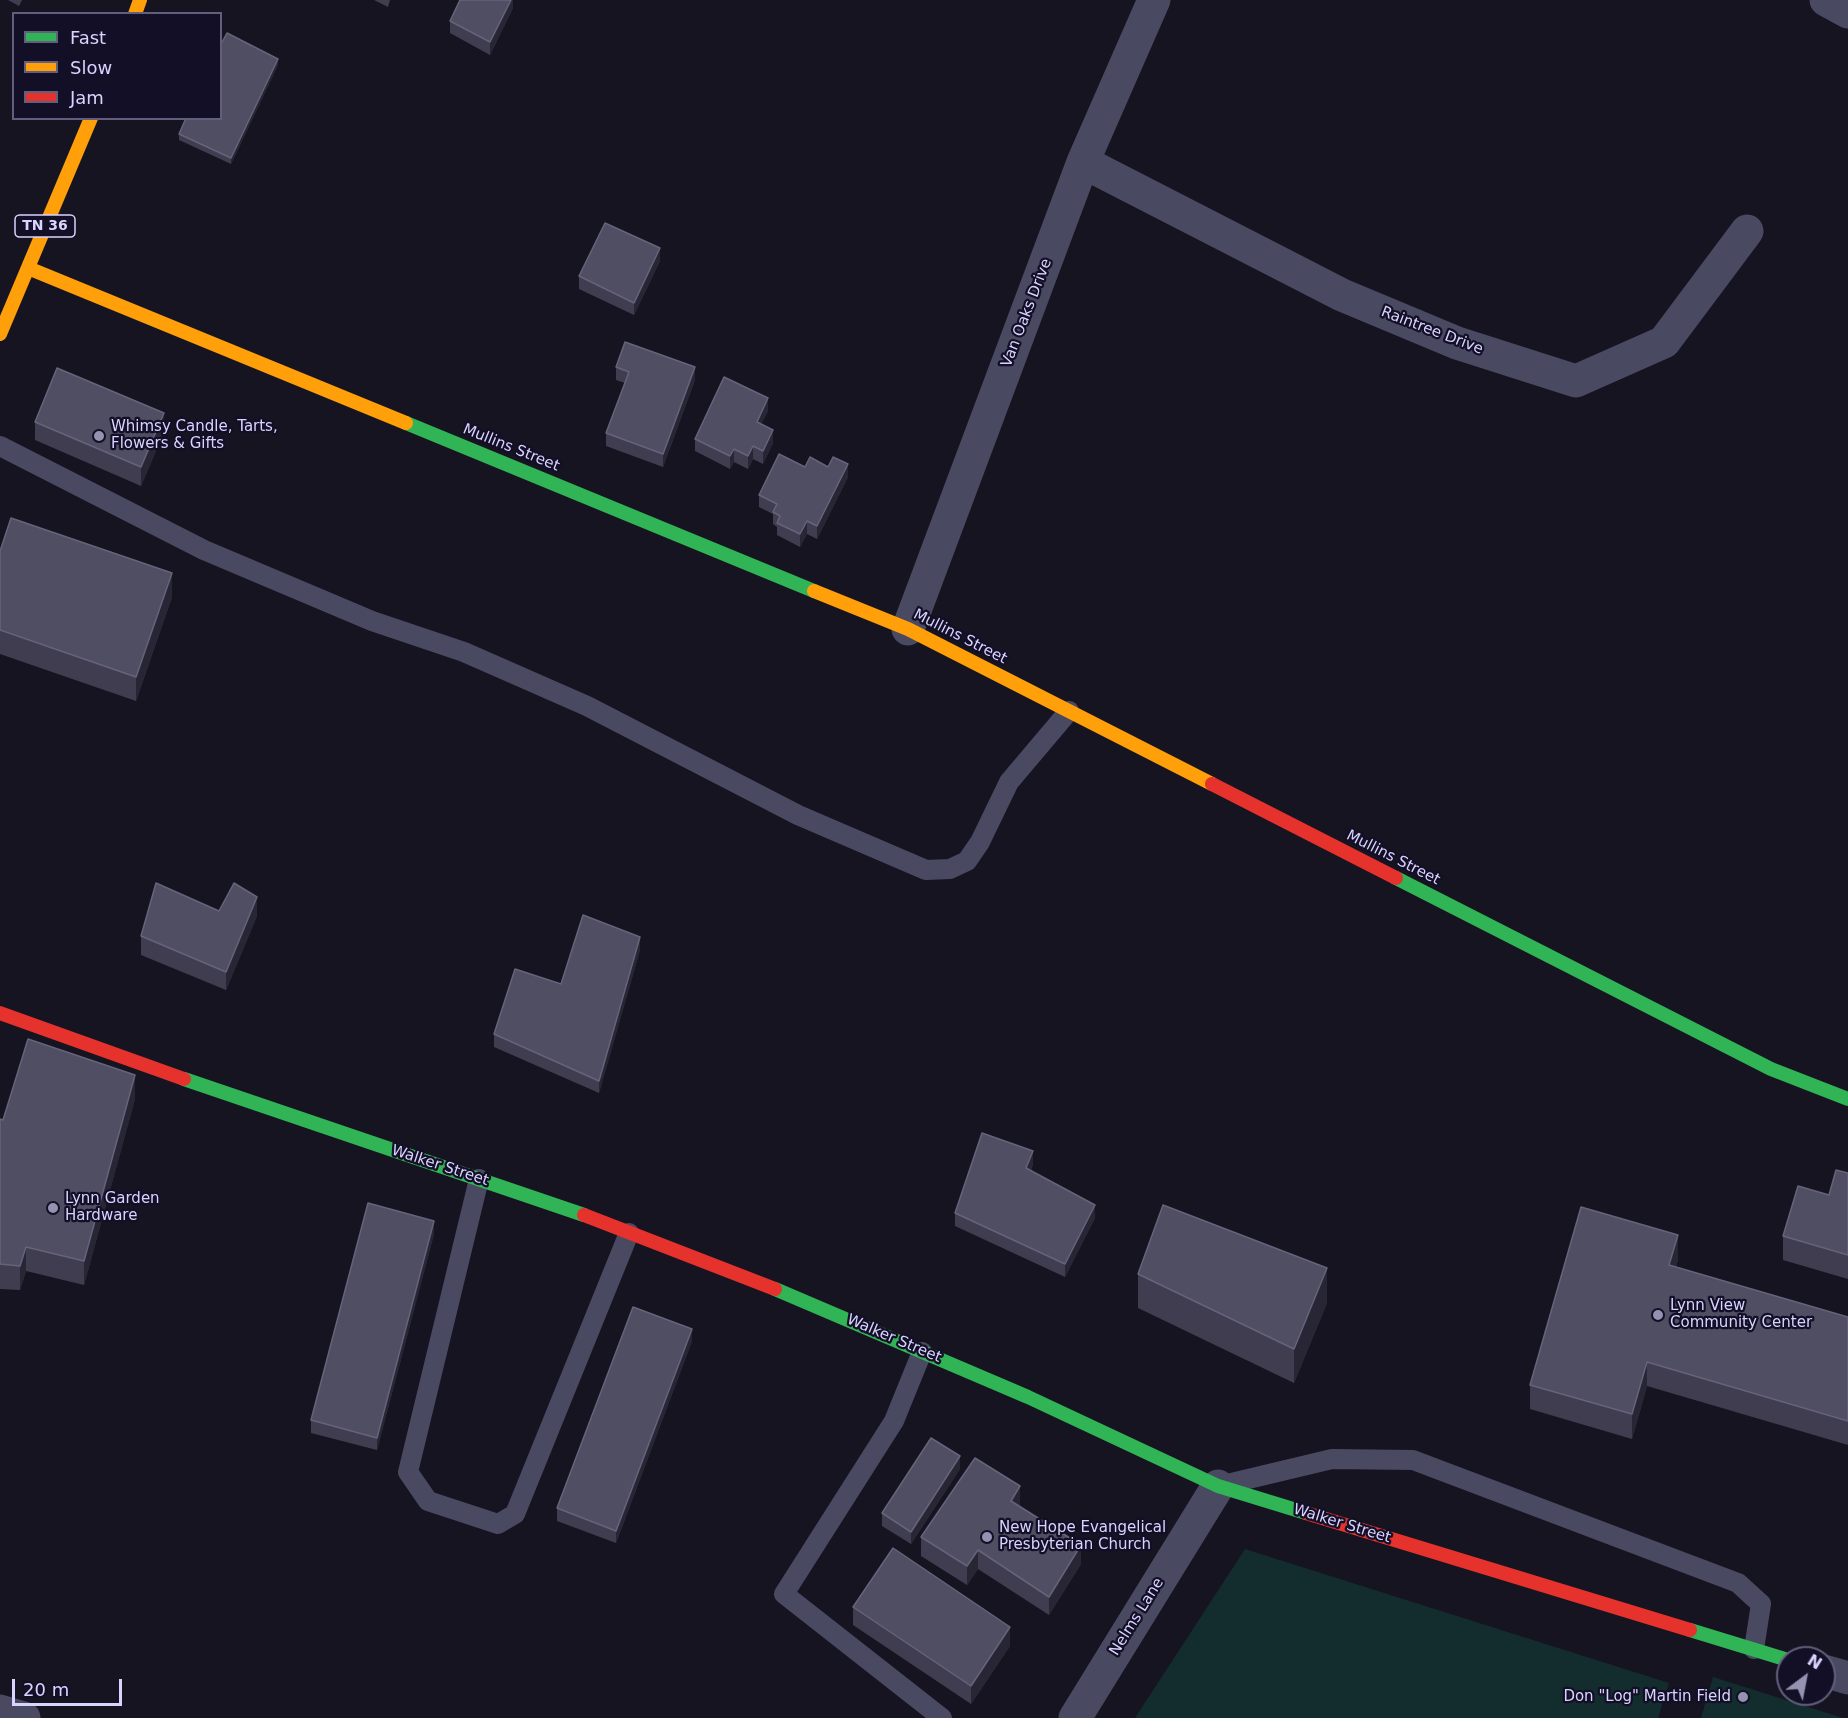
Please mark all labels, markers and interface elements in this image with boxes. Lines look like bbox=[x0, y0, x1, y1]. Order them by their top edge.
legend bbox=[12, 12, 222, 120]
text: Fast bbox=[70, 27, 106, 48]
text: Slow bbox=[70, 57, 112, 78]
text: Jam bbox=[70, 87, 104, 108]
road number: TN 36 bbox=[15, 215, 75, 237]
street label: Van Oaks Drive bbox=[998, 256, 1056, 370]
street label: Raintree Drive bbox=[1378, 303, 1486, 359]
place label: Whimsy Candle, Tarts, Flowers & Gifts bbox=[111, 418, 278, 453]
street label: Mullins Street bbox=[460, 420, 562, 476]
marker: Whimsy Candle, Tarts, Flowers & Gifts bbox=[92, 429, 106, 443]
street label: Mullins Street bbox=[910, 606, 1010, 668]
street label: Mullins Street bbox=[1343, 827, 1443, 889]
street label: Walker Street bbox=[389, 1142, 491, 1190]
place label: Lynn Garden Hardware bbox=[65, 1190, 160, 1225]
marker: Lynn Garden Hardware bbox=[46, 1201, 60, 1215]
place label: Lynn View Community Center bbox=[1670, 1297, 1812, 1332]
marker: Lynn View Community Center bbox=[1651, 1308, 1665, 1322]
street label: Walker Street bbox=[844, 1311, 944, 1367]
street label: Walker Street bbox=[1291, 1501, 1393, 1547]
place label: New Hope Evangelical Presbyterian Church bbox=[999, 1519, 1166, 1554]
marker: New Hope Evangelical Presbyterian Church bbox=[980, 1530, 994, 1544]
street label: Nelms Lane bbox=[1106, 1575, 1168, 1659]
north arrow bbox=[1776, 1646, 1836, 1706]
text: N bbox=[1804, 1650, 1825, 1674]
scale bar bbox=[15, 1667, 124, 1705]
text: 20 m bbox=[23, 1679, 69, 1700]
place label: Don "Log" Martin Field bbox=[1563, 1688, 1731, 1706]
marker: Don "Log" Martin Field bbox=[1736, 1690, 1750, 1704]

